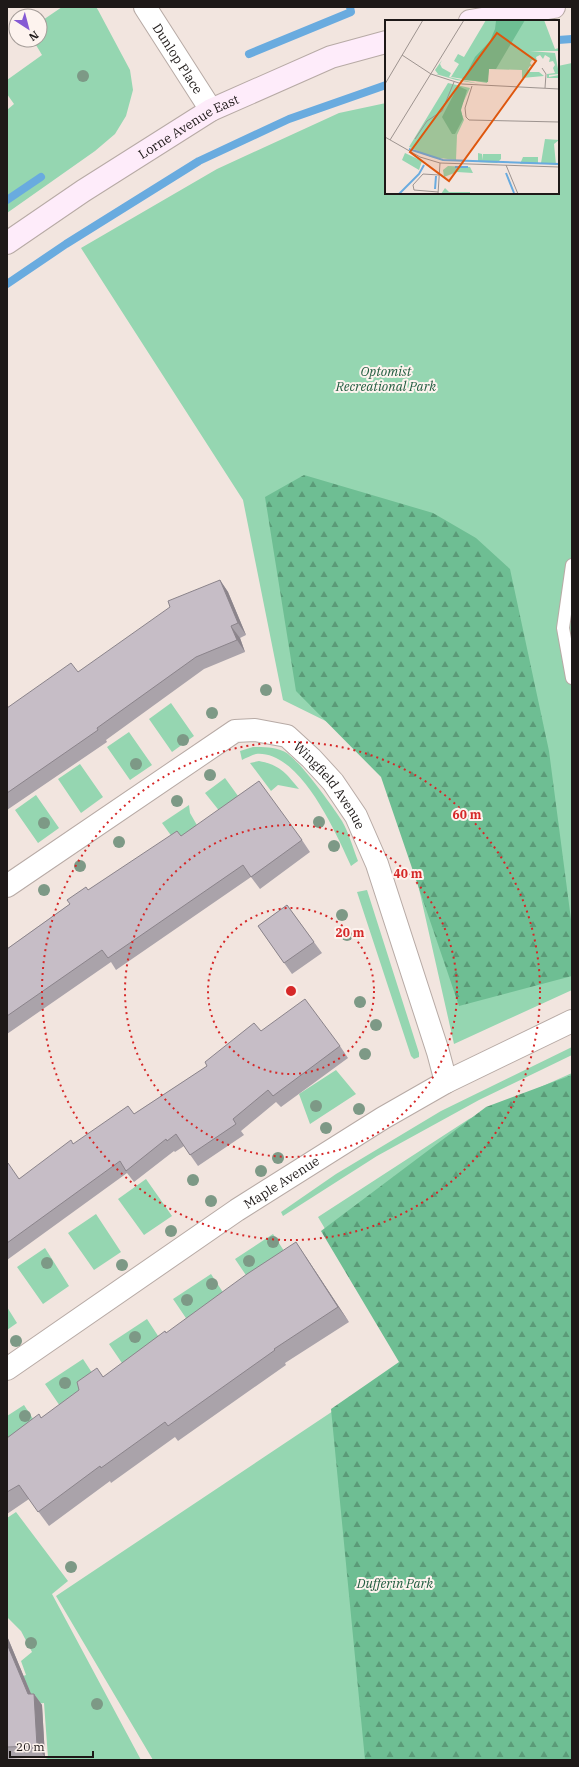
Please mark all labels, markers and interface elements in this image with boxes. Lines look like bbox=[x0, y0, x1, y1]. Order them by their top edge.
north arrow bbox=[8, 8, 48, 48]
street label: Dunlop Place bbox=[149, 20, 206, 97]
inset map bbox=[385, 20, 559, 194]
text: N bbox=[26, 28, 42, 44]
street label: Lorne Avenue East bbox=[135, 91, 242, 163]
park label: Optomist Recreational Park bbox=[335, 363, 436, 395]
street label: Wingfield Avenue bbox=[290, 738, 369, 832]
text: 60 m bbox=[453, 807, 482, 822]
text: 40 m bbox=[394, 866, 423, 881]
text: 20 m bbox=[336, 925, 365, 940]
centre of rings bbox=[284, 984, 298, 998]
street label: Maple Avenue bbox=[241, 1152, 323, 1213]
park label: Dufferin Park bbox=[356, 1575, 433, 1592]
scale bar bbox=[10, 1733, 93, 1759]
text: 20 m bbox=[16, 1739, 45, 1754]

